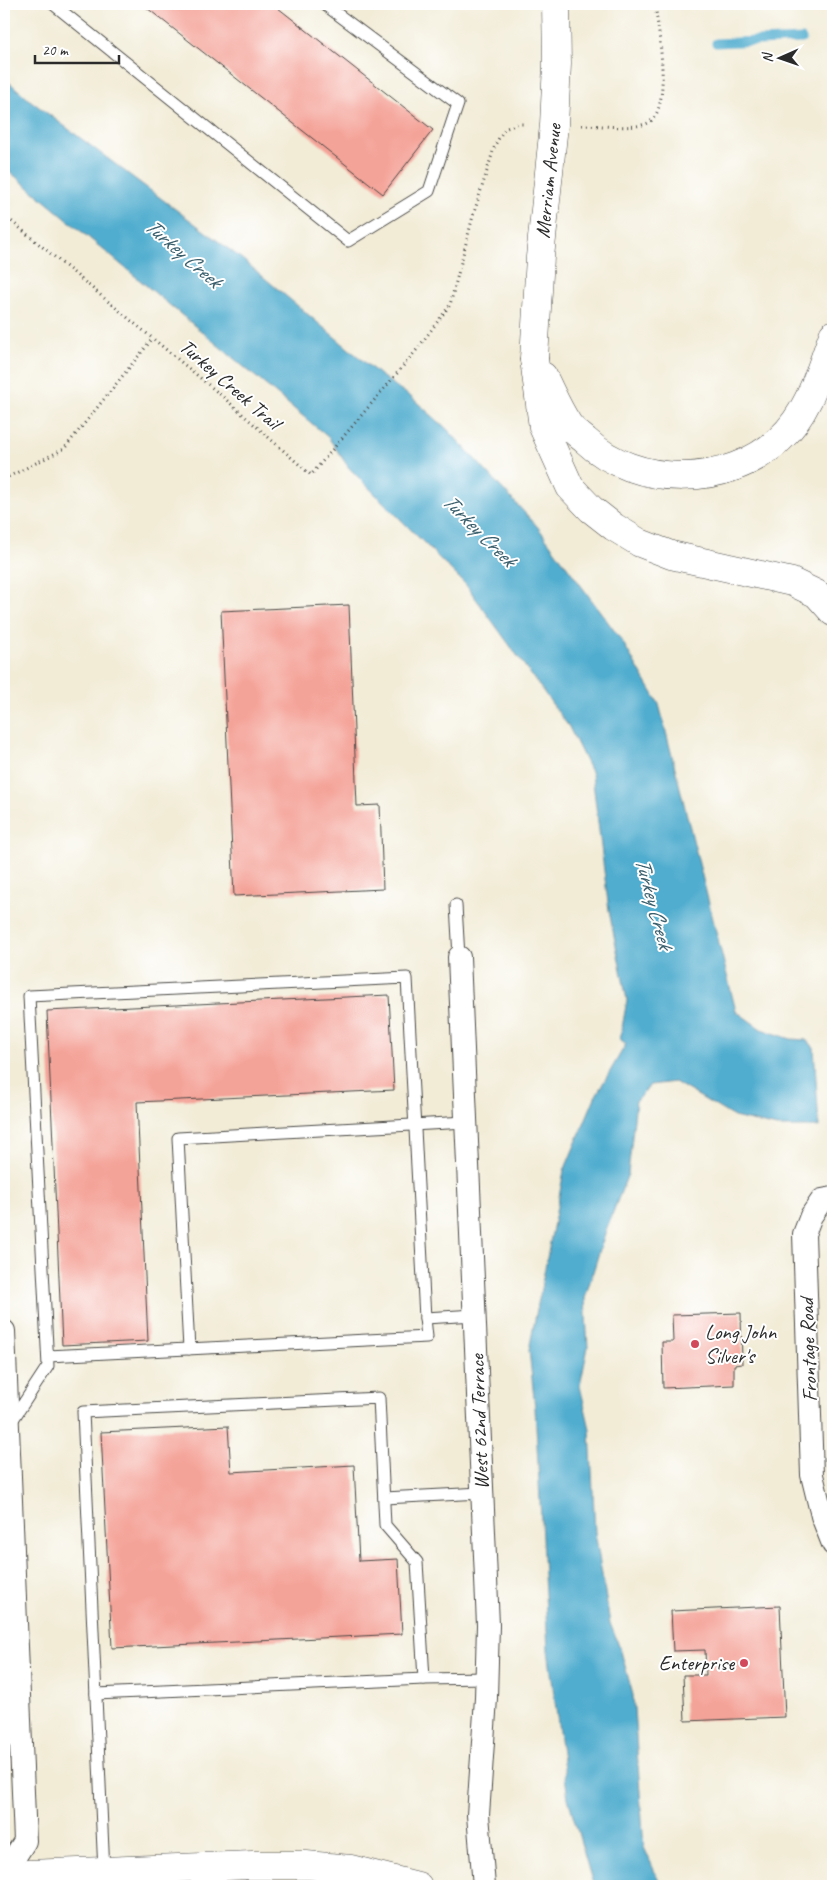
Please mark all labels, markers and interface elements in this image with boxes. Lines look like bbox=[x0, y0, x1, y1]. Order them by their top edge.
scale bar bbox=[35, 32, 119, 64]
north arrow bbox=[754, 32, 804, 82]
text: 20 m bbox=[42, 41, 69, 60]
text: N bbox=[759, 51, 776, 63]
street label: Merriam Avenue bbox=[529, 121, 567, 239]
water label: Turkey Creek bbox=[139, 212, 230, 297]
street label: Turkey Creek Trail bbox=[174, 333, 288, 437]
water label: Turkey Creek bbox=[436, 487, 525, 576]
water label: Turkey Creek bbox=[628, 855, 681, 955]
street label: Frontage Road bbox=[793, 1294, 823, 1402]
place label: Long John Silver's bbox=[705, 1319, 777, 1369]
marker: Long John Silver's bbox=[689, 1338, 701, 1350]
street label: West 62nd Terrace bbox=[464, 1353, 494, 1490]
place label: Enterprise bbox=[659, 1650, 735, 1676]
marker: Enterprise bbox=[738, 1657, 750, 1669]

